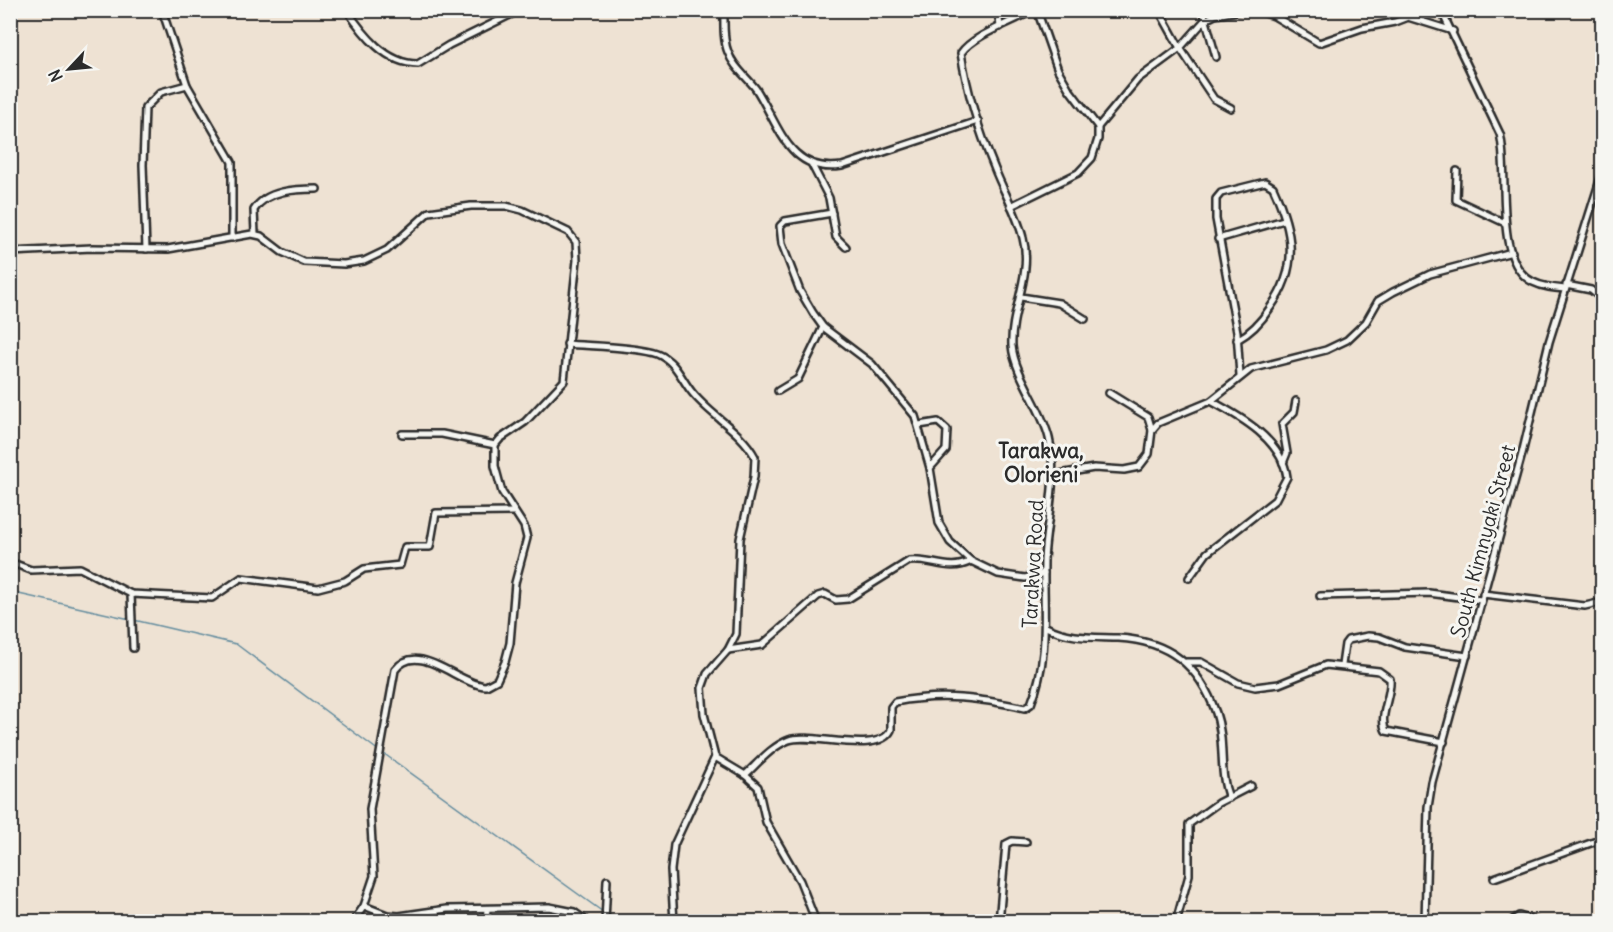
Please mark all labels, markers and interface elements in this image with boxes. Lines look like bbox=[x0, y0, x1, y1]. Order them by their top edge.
north arrow bbox=[39, 39, 99, 99]
text: N bbox=[44, 66, 67, 85]
district label: Tarakwa, Olorieni bbox=[998, 437, 1084, 488]
street label: South Kimnyaki Street bbox=[1445, 442, 1520, 640]
street label: Tarakwa Road bbox=[1017, 499, 1048, 629]

